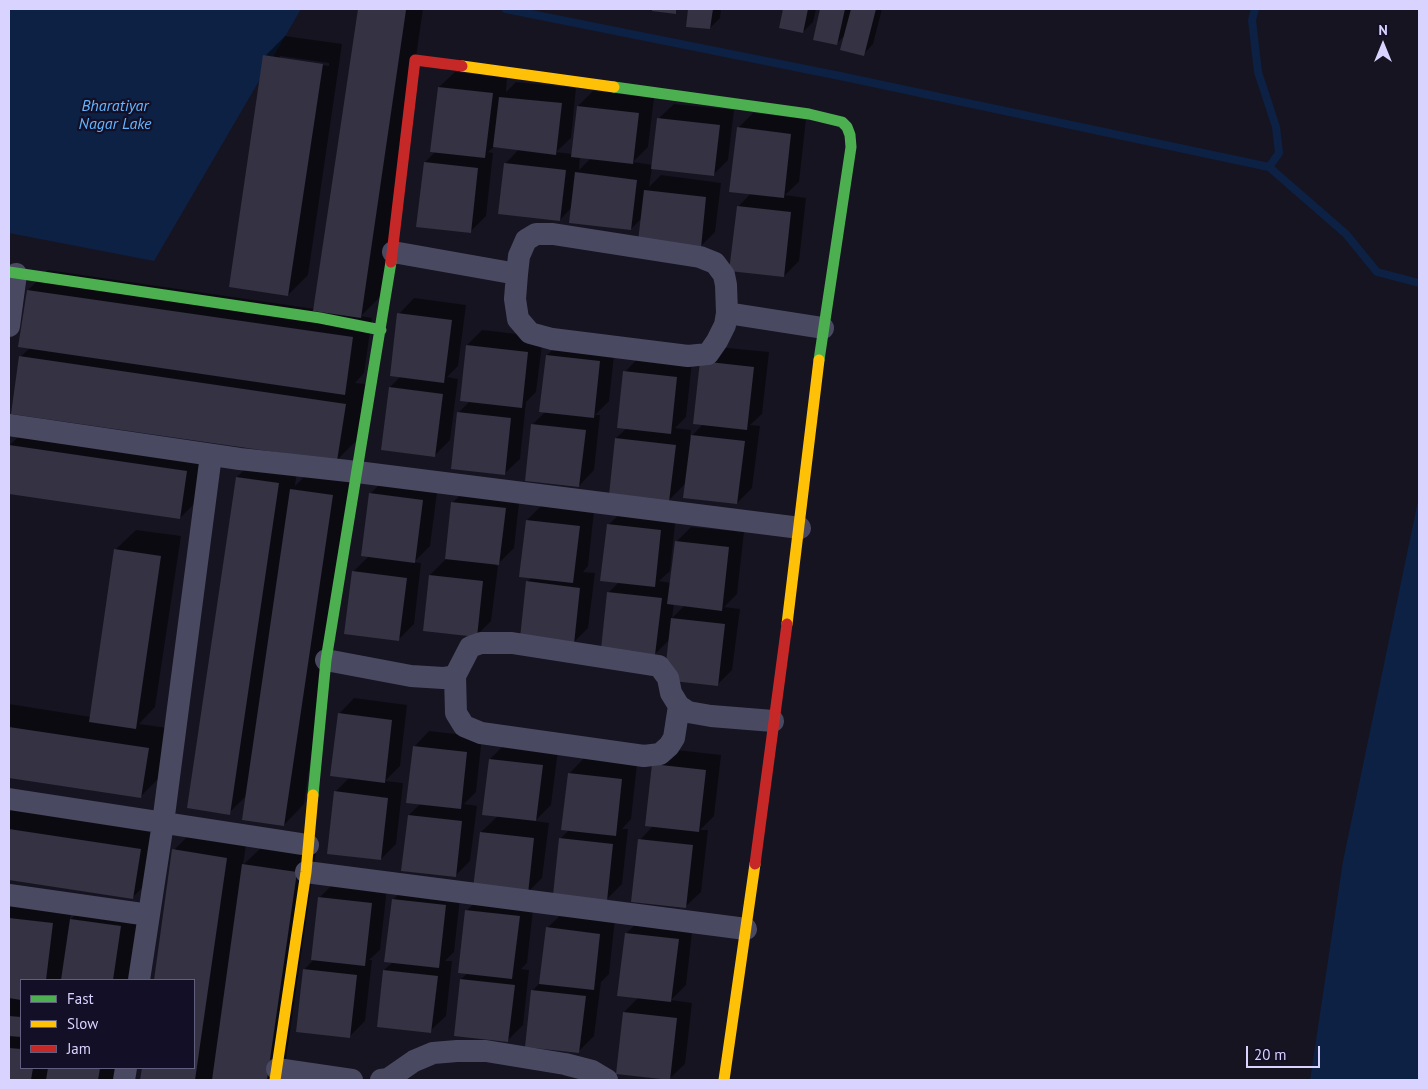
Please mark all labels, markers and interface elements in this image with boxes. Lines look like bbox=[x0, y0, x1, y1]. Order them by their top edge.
north arrow bbox=[1358, 20, 1408, 70]
text: N bbox=[1378, 21, 1388, 39]
water label: Bharatiyar Nagar Lake bbox=[79, 96, 151, 134]
legend bbox=[20, 979, 195, 1069]
text: Fast bbox=[67, 989, 94, 1008]
text: Slow bbox=[67, 1014, 98, 1033]
scale bar bbox=[1248, 1036, 1322, 1068]
text: Jam bbox=[67, 1039, 91, 1058]
text: 20 m bbox=[1254, 1045, 1287, 1064]

